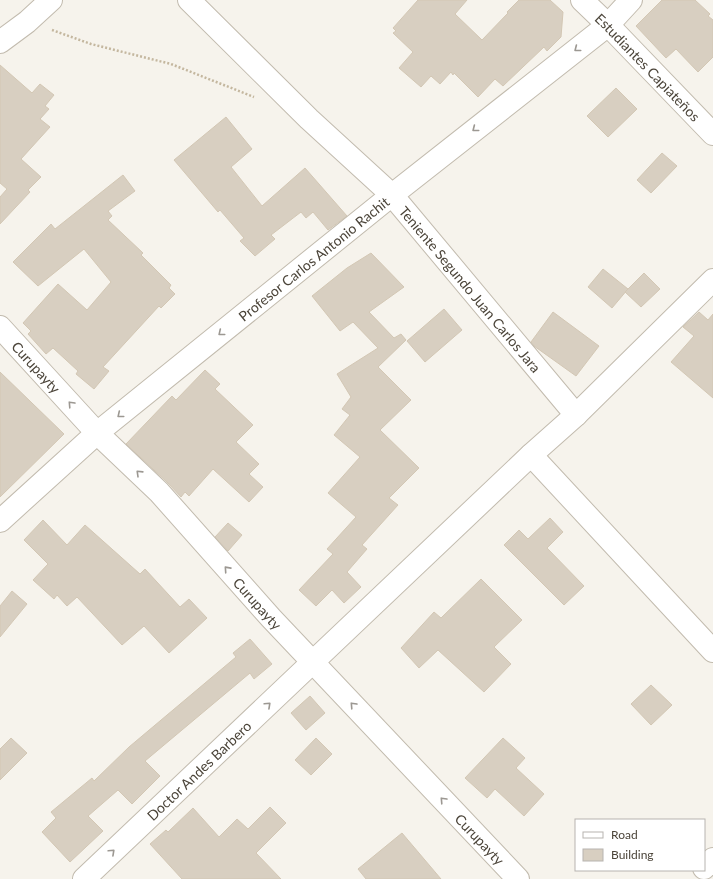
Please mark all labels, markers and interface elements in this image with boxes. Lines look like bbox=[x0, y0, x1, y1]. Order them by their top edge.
street label: Estudiantes Capiateños bbox=[592, 9, 704, 124]
one-way arrow bbox=[575, 44, 582, 51]
one-way arrow bbox=[473, 125, 480, 132]
street label: Profesor Carlos Antonio Rachit bbox=[235, 193, 392, 324]
street label: Teniente Segundo Juan Carlos Jara bbox=[396, 202, 545, 376]
one-way arrow bbox=[218, 329, 225, 336]
street label: Curupayty bbox=[9, 337, 65, 397]
one-way arrow bbox=[68, 401, 75, 409]
one-way arrow bbox=[117, 410, 124, 417]
one-way arrow bbox=[136, 470, 144, 478]
one-way arrow bbox=[224, 566, 232, 574]
street label: Curupayty bbox=[230, 574, 286, 633]
one-way arrow bbox=[263, 702, 271, 710]
one-way arrow bbox=[351, 702, 358, 710]
street label: Doctor Andes Barbero bbox=[143, 717, 254, 824]
one-way arrow bbox=[440, 797, 447, 805]
street label: Curupayty bbox=[452, 810, 509, 869]
legend bbox=[575, 819, 705, 871]
text: Road bbox=[611, 827, 638, 842]
text: Building bbox=[611, 847, 654, 862]
one-way arrow bbox=[107, 849, 115, 857]

